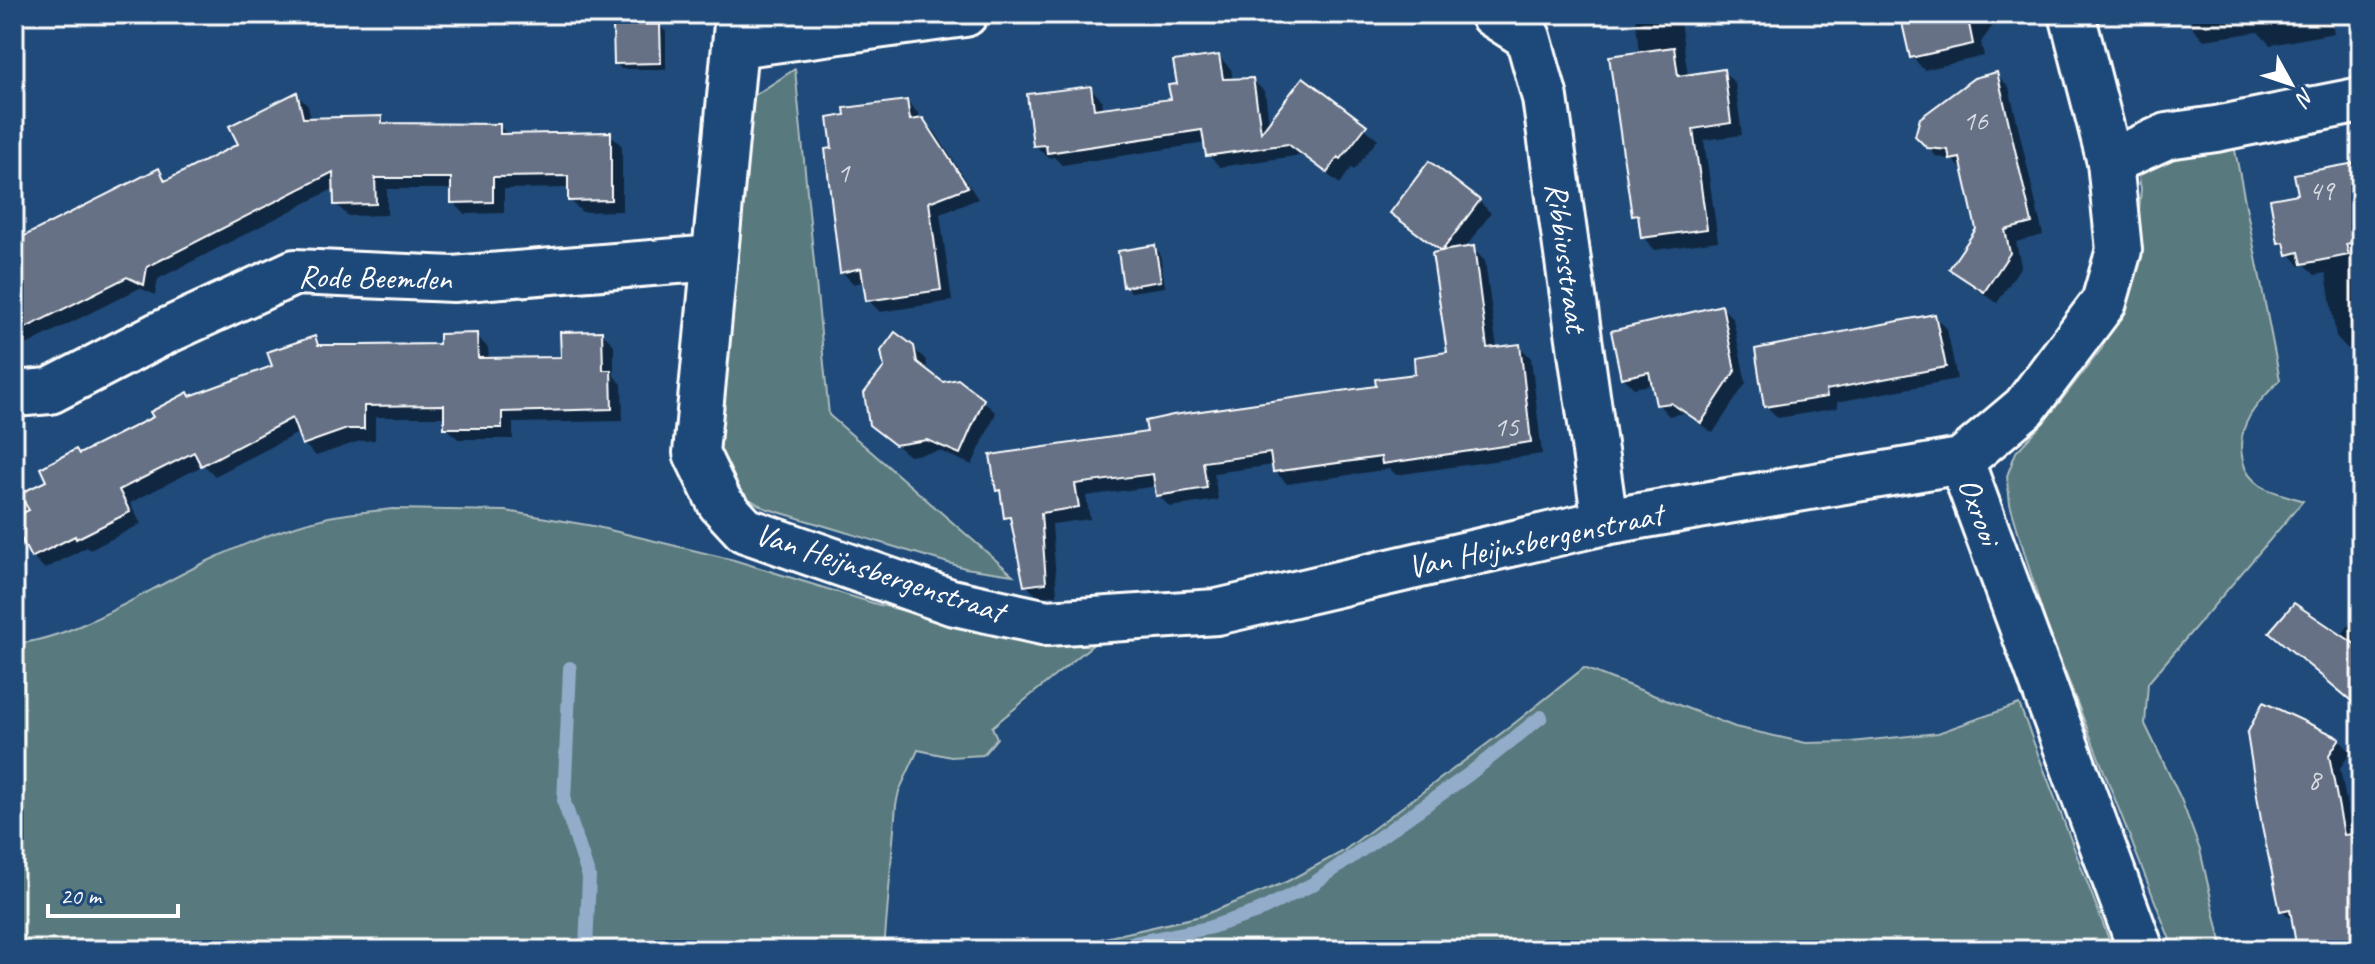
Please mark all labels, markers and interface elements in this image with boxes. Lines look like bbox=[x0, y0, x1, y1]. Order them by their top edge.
north arrow bbox=[2251, 44, 2331, 124]
text: N bbox=[2288, 82, 2321, 113]
house number: 16 bbox=[1962, 103, 1989, 138]
house number: 1 bbox=[837, 155, 851, 190]
house number: 49 bbox=[2308, 173, 2336, 208]
street label: Ribbiusstraat bbox=[1536, 180, 1598, 338]
street label: Rode Beemden bbox=[298, 256, 453, 299]
house number: 15 bbox=[1493, 409, 1520, 444]
street label: Oxrooi bbox=[1949, 472, 2012, 554]
street label: Van Heijnsbergenstraat bbox=[1404, 493, 1670, 587]
street label: Van Heijnsbergenstraat bbox=[750, 513, 1014, 633]
house number: 8 bbox=[2308, 762, 2323, 797]
scale bar bbox=[48, 868, 178, 918]
text: 20 m bbox=[60, 881, 103, 911]

